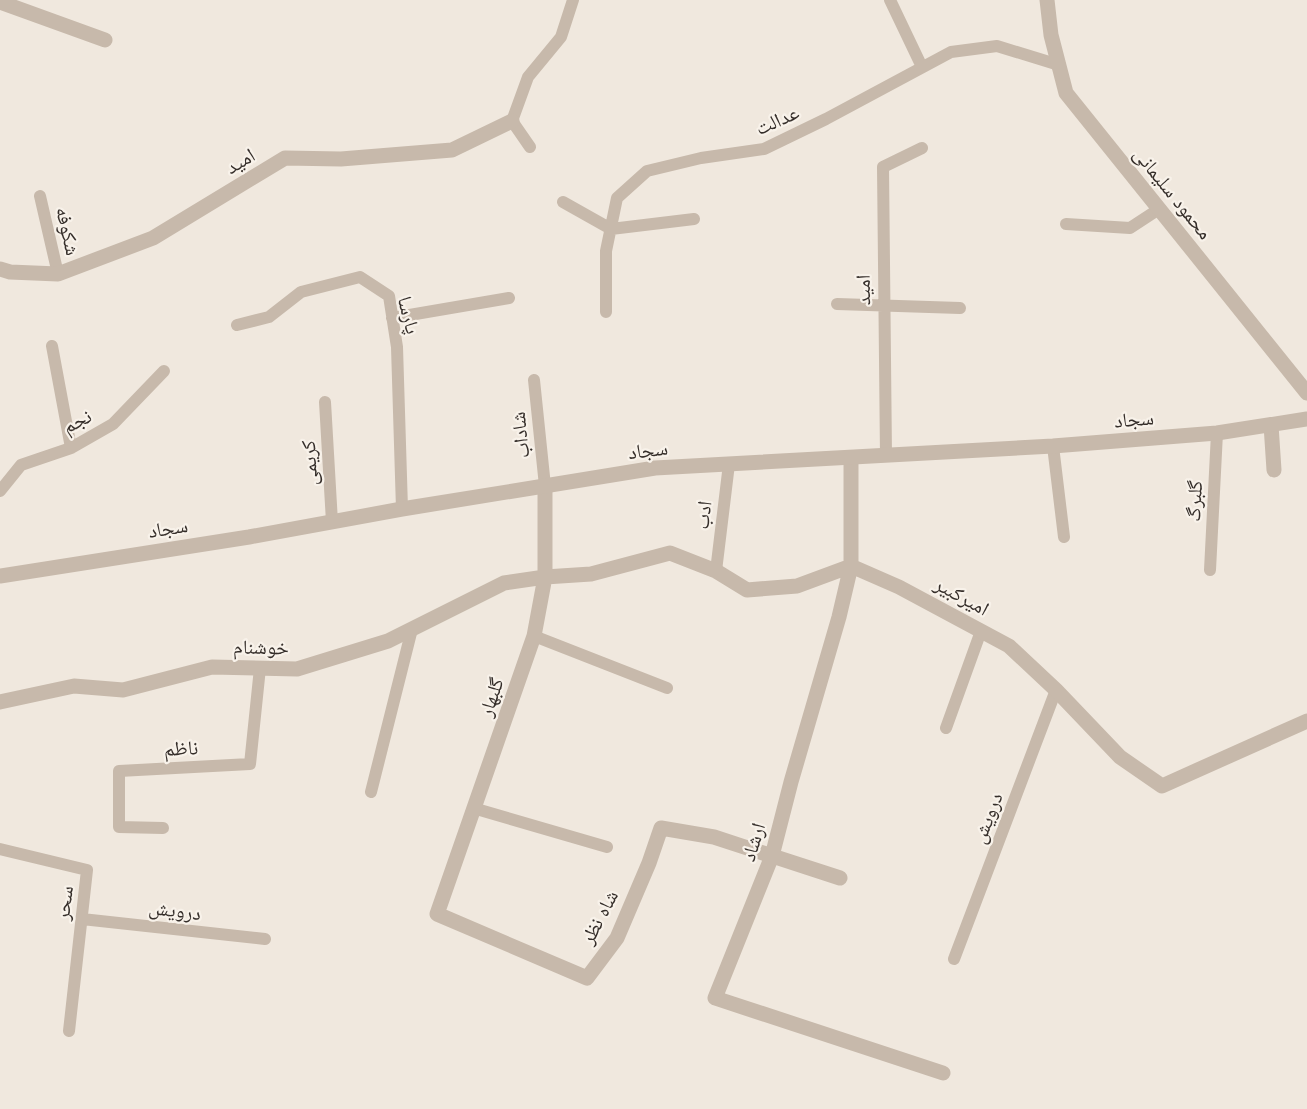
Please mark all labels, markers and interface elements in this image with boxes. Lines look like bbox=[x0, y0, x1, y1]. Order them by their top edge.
street label: عدالت bbox=[751, 99, 803, 141]
street label: محمود سلیمانی bbox=[1128, 141, 1218, 245]
street label: امید bbox=[220, 142, 260, 180]
street label: شکوفه bbox=[50, 204, 86, 258]
street label: امید bbox=[850, 274, 876, 306]
street label: پارسا bbox=[392, 293, 426, 337]
street label: نجم bbox=[58, 403, 96, 440]
street label: سجاد bbox=[1113, 404, 1155, 434]
street label: شاداب bbox=[505, 410, 535, 460]
street label: سجاد bbox=[627, 435, 669, 465]
street label: کریمی bbox=[295, 440, 323, 486]
street label: گلبرگ bbox=[1180, 479, 1208, 522]
street label: ادب bbox=[688, 499, 718, 531]
street label: سجاد bbox=[146, 512, 190, 544]
street label: امیرکبیر bbox=[929, 570, 994, 622]
street label: خوشنام bbox=[233, 634, 289, 661]
street label: گلبهار bbox=[472, 674, 510, 721]
street label: ناظم bbox=[163, 734, 199, 763]
street label: درویش bbox=[965, 789, 1009, 847]
street label: ارشاد bbox=[735, 820, 771, 864]
street label: سحر bbox=[49, 884, 79, 923]
street label: شاه نظر bbox=[573, 885, 624, 950]
street label: درویش bbox=[147, 894, 203, 926]

